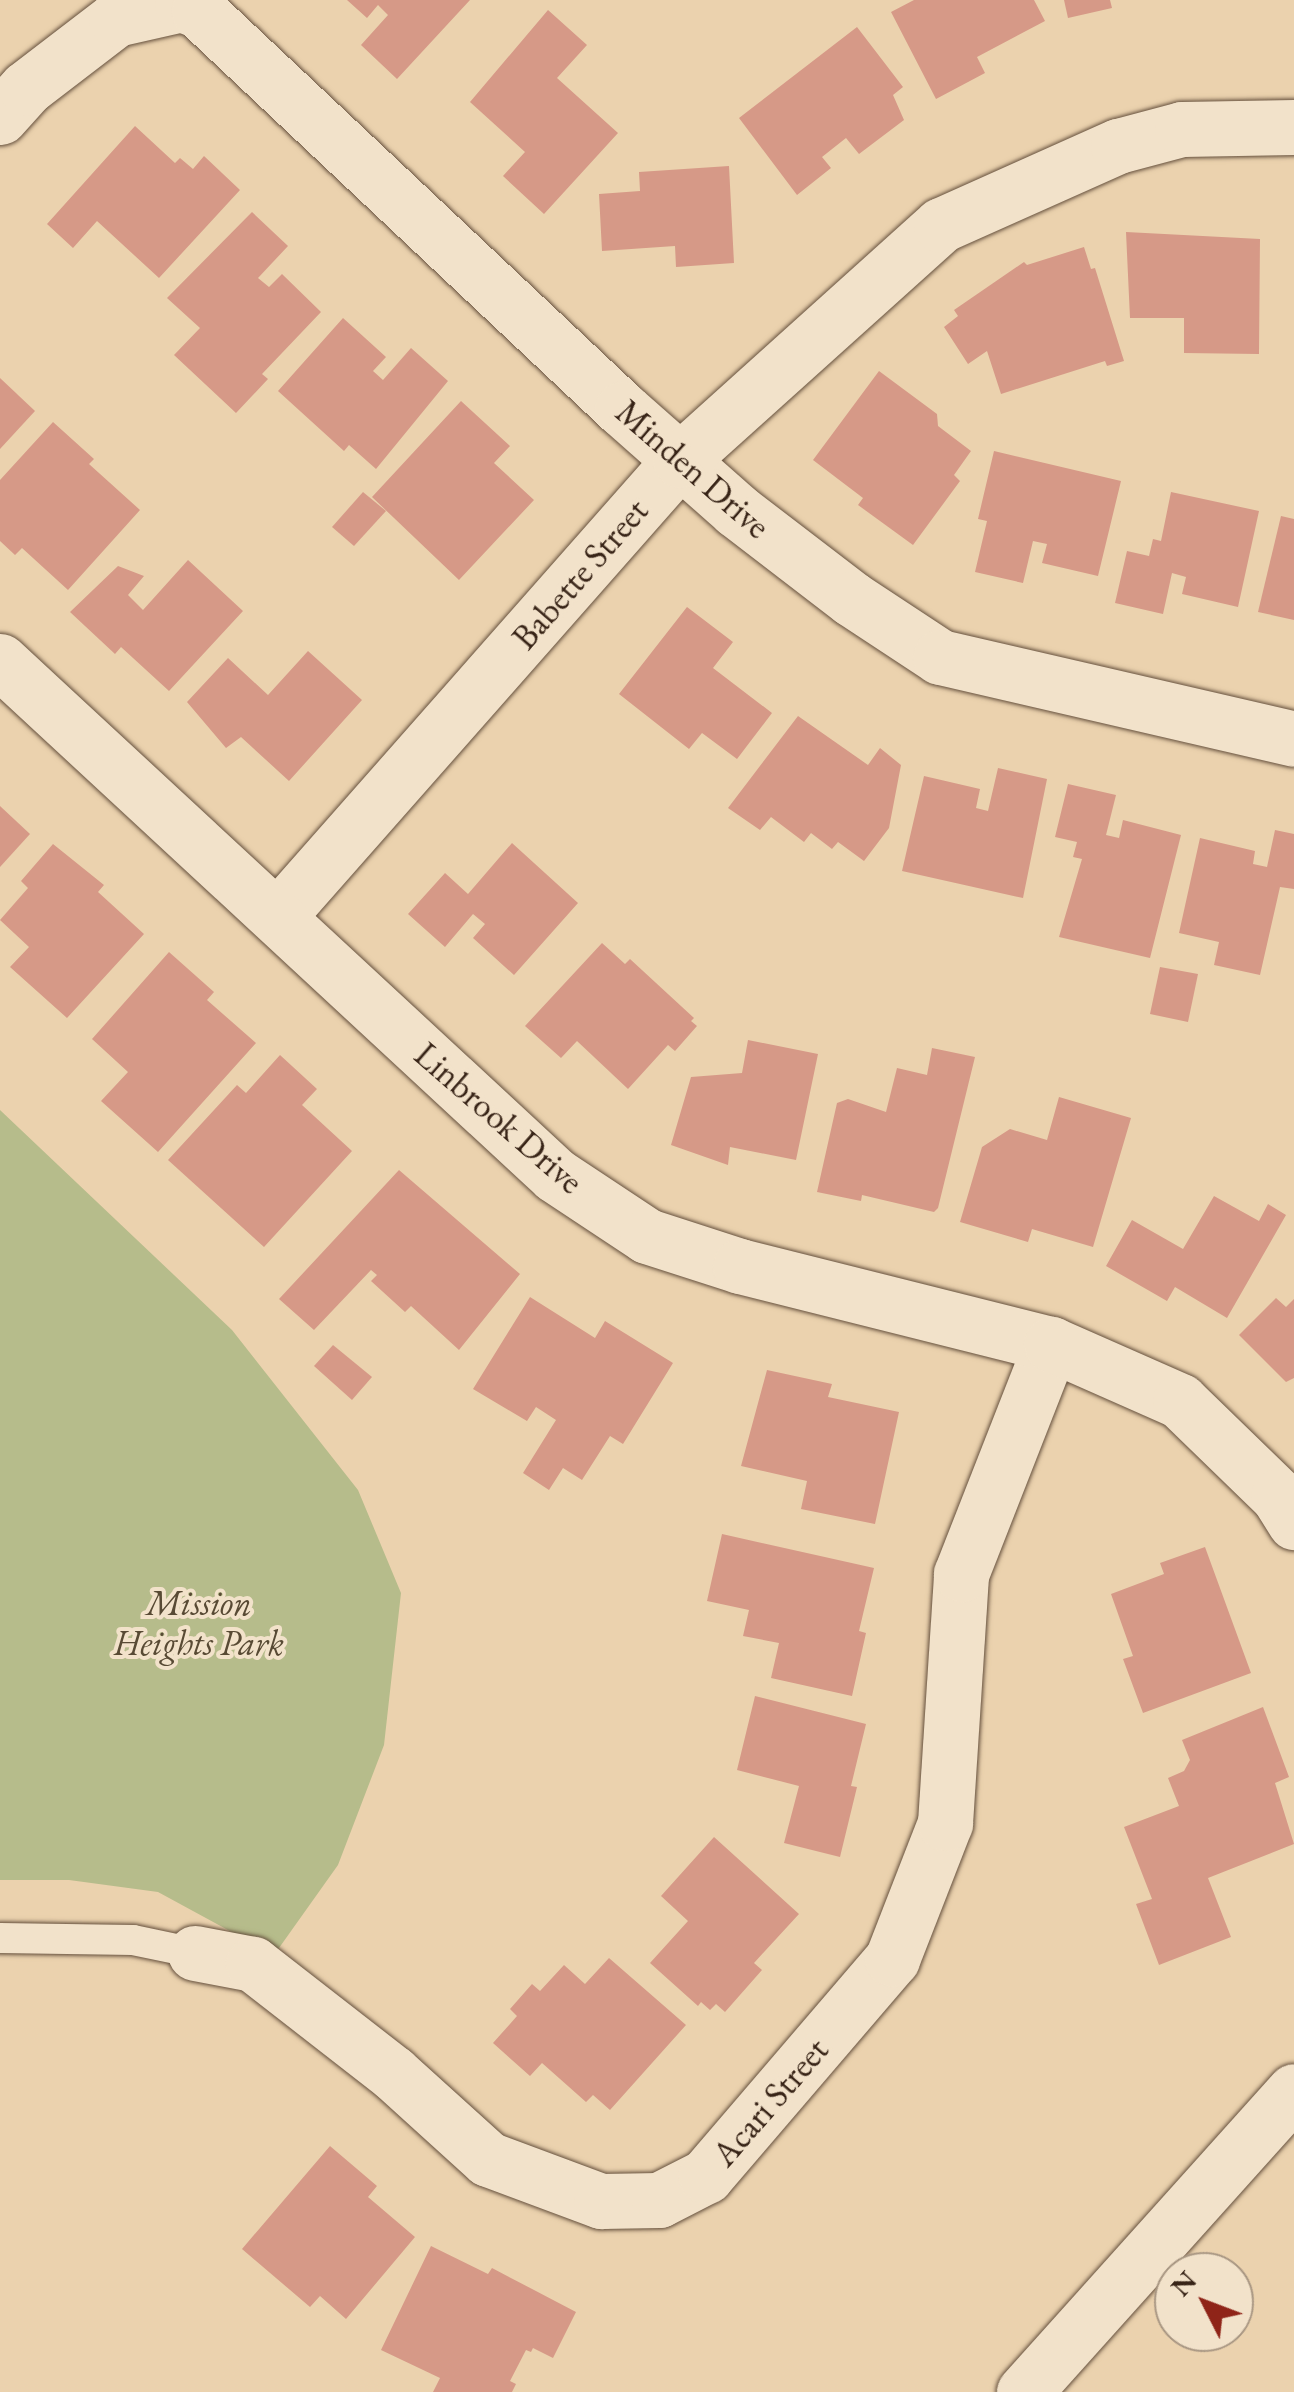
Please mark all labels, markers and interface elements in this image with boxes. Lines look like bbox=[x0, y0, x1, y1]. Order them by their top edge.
street label: Minden Drive bbox=[607, 391, 779, 547]
street label: Babette Street bbox=[503, 490, 657, 658]
street label: Linbrook Drive bbox=[406, 1033, 592, 1203]
park label: Mission Heights Park bbox=[114, 1582, 284, 1664]
street label: Acari Street bbox=[703, 2029, 837, 2175]
north arrow bbox=[1154, 2252, 1254, 2352]
text: N bbox=[1162, 2263, 1204, 2304]

